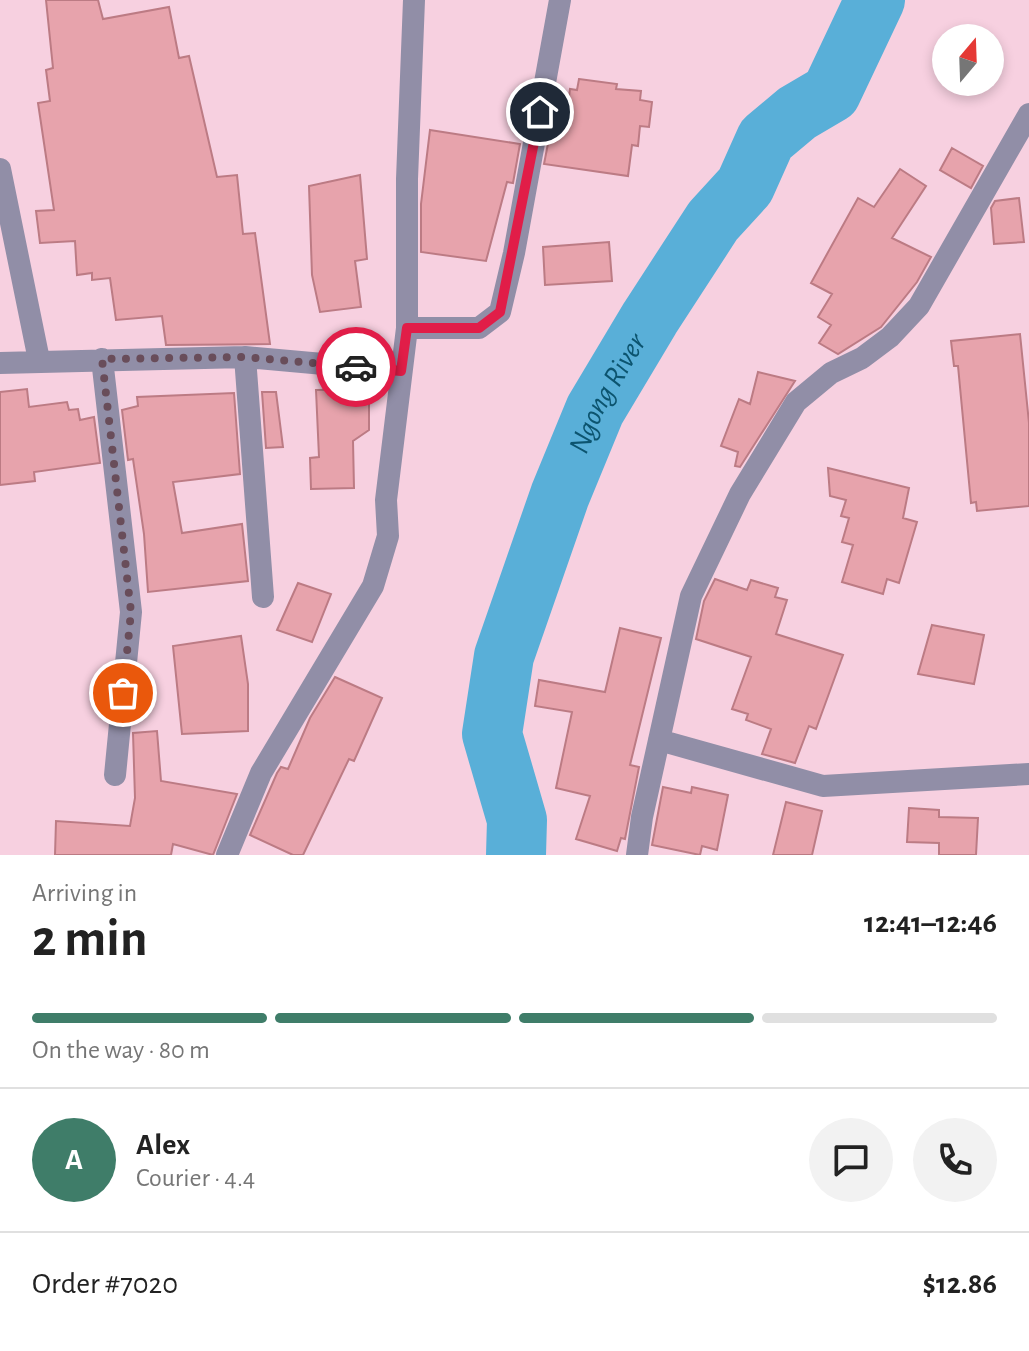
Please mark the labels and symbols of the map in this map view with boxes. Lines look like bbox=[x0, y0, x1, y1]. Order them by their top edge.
north arrow bbox=[932, 24, 1004, 96]
pin bbox=[506, 78, 574, 146]
courier bbox=[316, 327, 396, 407]
water label: Ngong River bbox=[564, 328, 653, 458]
pin bbox=[89, 659, 157, 727]

